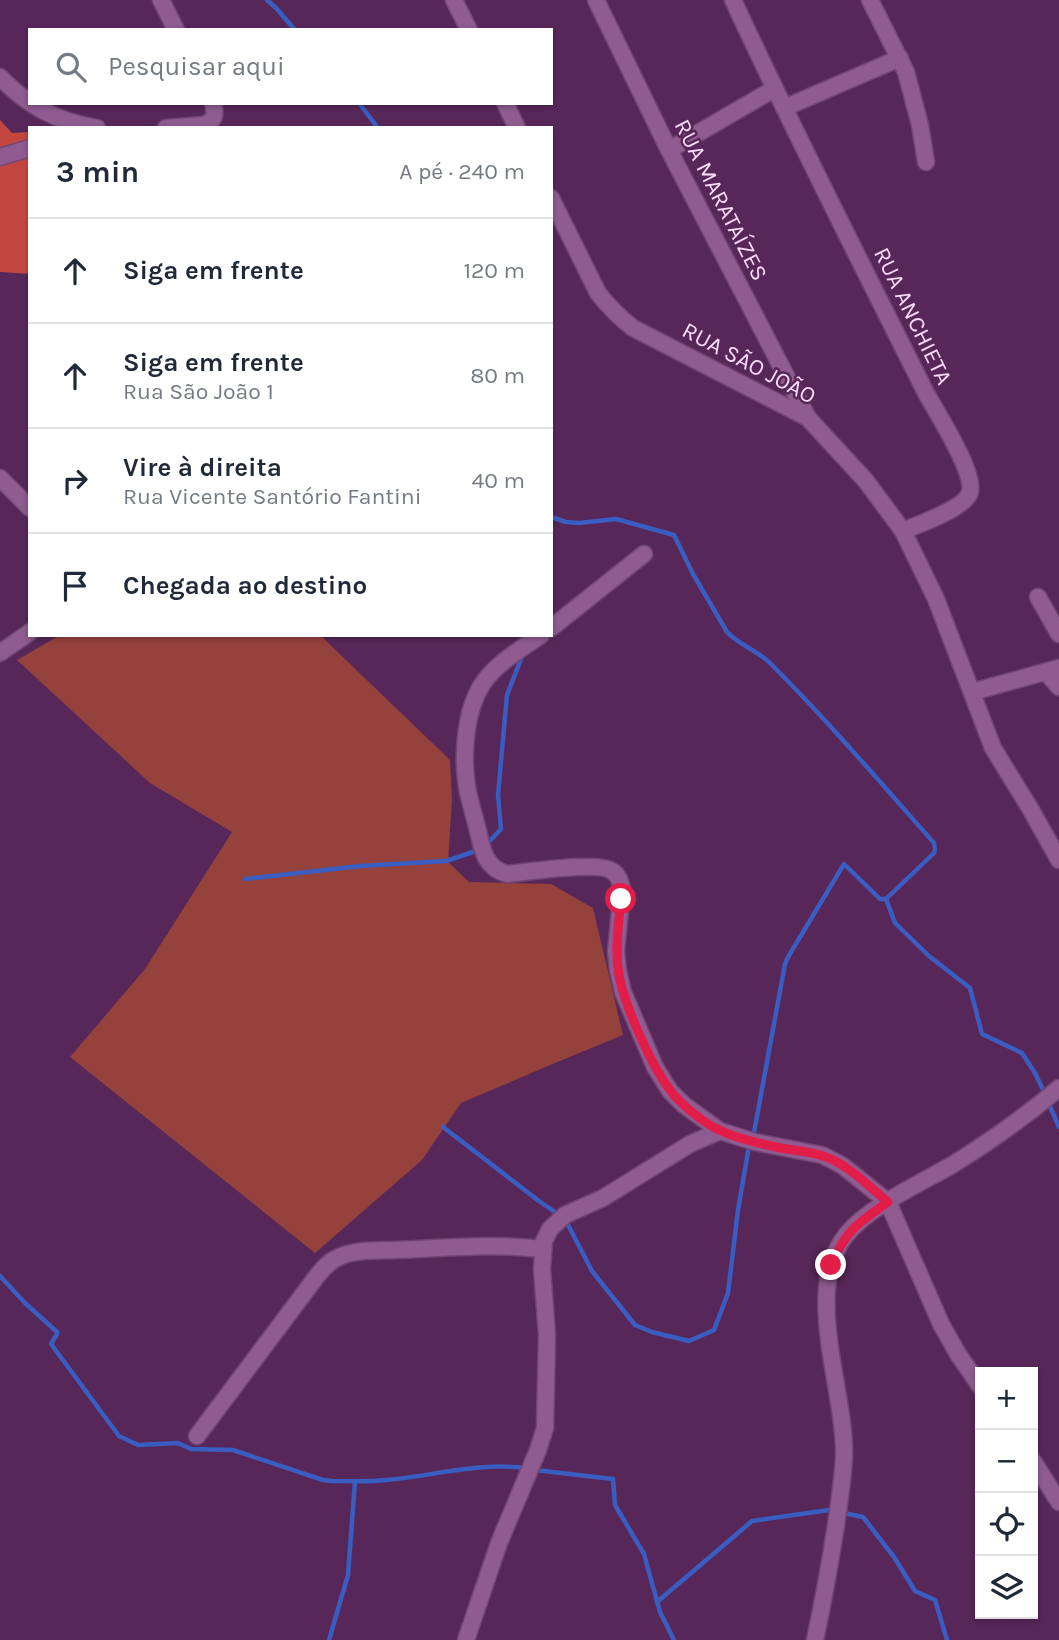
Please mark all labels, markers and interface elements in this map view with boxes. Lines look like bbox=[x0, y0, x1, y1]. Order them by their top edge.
search box bbox=[28, 28, 553, 105]
icon: search bbox=[52, 48, 90, 86]
text: Pesquisar aqui bbox=[108, 51, 285, 82]
street label: RUA MARATAÍZES bbox=[669, 115, 773, 285]
text: 3 min bbox=[56, 154, 139, 190]
text: A pé · 240 m bbox=[399, 158, 525, 185]
street label: RUA ANCHIETA bbox=[868, 243, 958, 389]
icon: ahead bbox=[56, 252, 94, 290]
text: Siga em frente bbox=[123, 255, 304, 286]
text: 120 m bbox=[463, 257, 525, 284]
street label: RUA SÃO JOÃO bbox=[678, 316, 820, 410]
text: Siga em frente bbox=[123, 347, 304, 378]
icon: ahead bbox=[56, 357, 94, 395]
text: 80 m bbox=[470, 362, 525, 389]
text: Rua São João 1 bbox=[123, 378, 274, 405]
text: Vire à direita bbox=[123, 452, 282, 483]
icon: right bbox=[56, 462, 94, 500]
text: 40 m bbox=[472, 467, 525, 494]
text: Rua Vicente Santório Fantini bbox=[123, 483, 422, 510]
icon: arrive bbox=[56, 567, 94, 605]
text: Chegada ao destino bbox=[123, 570, 367, 601]
route start bbox=[605, 883, 636, 914]
route end bbox=[815, 1249, 846, 1280]
map controls bbox=[975, 1367, 1038, 1619]
button: + bbox=[975, 1367, 1038, 1430]
button: − bbox=[975, 1430, 1038, 1493]
button: locate bbox=[975, 1493, 1038, 1556]
button: layers bbox=[975, 1556, 1038, 1619]

